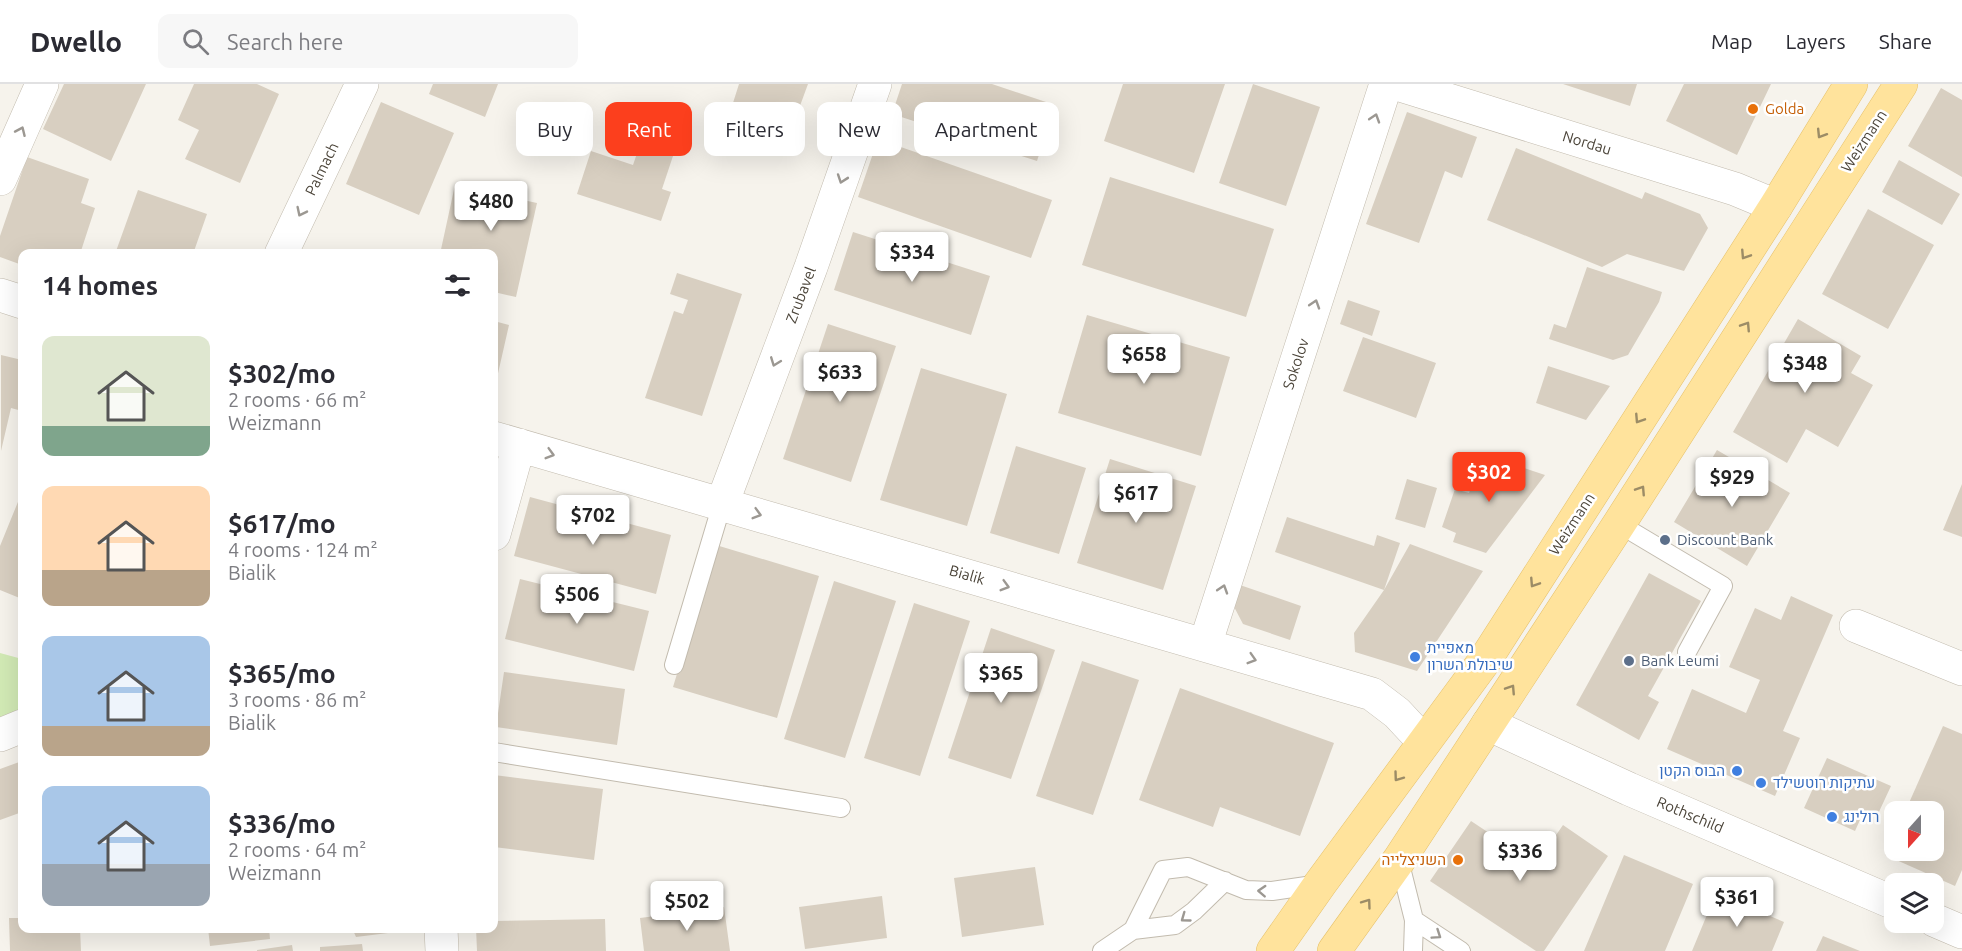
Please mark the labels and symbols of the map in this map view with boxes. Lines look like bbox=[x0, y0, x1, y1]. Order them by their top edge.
place label: Golda bbox=[1765, 100, 1804, 117]
marker: Golda bbox=[1746, 102, 1760, 116]
street label: Weizmann bbox=[1837, 107, 1890, 175]
one-way arrow bbox=[1368, 113, 1381, 124]
one-way arrow bbox=[14, 127, 26, 138]
street label: Nordau bbox=[1561, 127, 1614, 158]
one-way arrow bbox=[1816, 128, 1828, 138]
street label: Palmach bbox=[301, 140, 342, 198]
one-way arrow bbox=[836, 173, 849, 184]
pin: $480 bbox=[455, 181, 527, 232]
one-way arrow bbox=[296, 206, 308, 217]
pin: $334 bbox=[876, 232, 948, 283]
one-way arrow bbox=[1741, 248, 1752, 259]
street label: Zrubavel bbox=[782, 264, 819, 325]
one-way arrow bbox=[1308, 299, 1321, 310]
one-way arrow bbox=[1738, 322, 1750, 332]
pin: $658 bbox=[1108, 334, 1180, 385]
street label: Sokolov bbox=[1279, 336, 1312, 392]
pin: $348 bbox=[1769, 343, 1841, 394]
pin: $633 bbox=[804, 352, 876, 403]
one-way arrow bbox=[770, 356, 782, 367]
one-way arrow bbox=[1635, 413, 1647, 423]
one-way arrow bbox=[544, 447, 555, 459]
pin: $302 bbox=[1453, 452, 1525, 503]
pin: $929 bbox=[1696, 457, 1768, 508]
pin: $617 bbox=[1100, 473, 1172, 524]
one-way arrow bbox=[1633, 486, 1644, 497]
street label: Weizmann bbox=[1545, 490, 1598, 558]
pin: $702 bbox=[557, 495, 629, 546]
one-way arrow bbox=[751, 507, 762, 519]
place label: Discount Bank bbox=[1677, 531, 1774, 548]
marker: Discount Bank bbox=[1658, 533, 1672, 547]
street label: Bialik bbox=[947, 561, 987, 588]
pin: $506 bbox=[541, 574, 613, 625]
one-way arrow bbox=[1530, 576, 1541, 587]
one-way arrow bbox=[999, 579, 1010, 591]
one-way arrow bbox=[1216, 584, 1228, 595]
place label: מאפיית שיבולת השרון bbox=[1427, 639, 1513, 673]
marker: מאפיית שיבולת השרון bbox=[1408, 650, 1422, 664]
one-way arrow bbox=[1247, 652, 1257, 664]
place label: Bank Leumi bbox=[1641, 652, 1719, 669]
pin: $365 bbox=[965, 653, 1037, 704]
marker: Bank Leumi bbox=[1622, 654, 1636, 668]
one-way arrow bbox=[1504, 684, 1515, 695]
place label: הבוס הקטן bbox=[1659, 762, 1725, 779]
marker: הבוס הקטן bbox=[1730, 764, 1744, 778]
one-way arrow bbox=[1395, 771, 1406, 782]
place label: עתיקות רוטשילד bbox=[1773, 774, 1875, 791]
marker: עתיקות רוטשילד bbox=[1754, 776, 1768, 790]
street label: Rothschild bbox=[1654, 793, 1726, 836]
north arrow bbox=[1884, 801, 1944, 861]
place label: רולינג bbox=[1844, 808, 1879, 825]
marker: רולינג bbox=[1825, 810, 1839, 824]
pin: $336 bbox=[1484, 831, 1556, 882]
place label: השניצלייה bbox=[1382, 851, 1446, 868]
marker: השניצלייה bbox=[1451, 853, 1465, 867]
pin: $361 bbox=[1701, 877, 1773, 928]
pin: $502 bbox=[651, 881, 723, 932]
one-way arrow bbox=[1258, 884, 1267, 897]
one-way arrow bbox=[1360, 898, 1371, 909]
one-way arrow bbox=[1180, 911, 1191, 922]
one-way arrow bbox=[1431, 928, 1442, 939]

